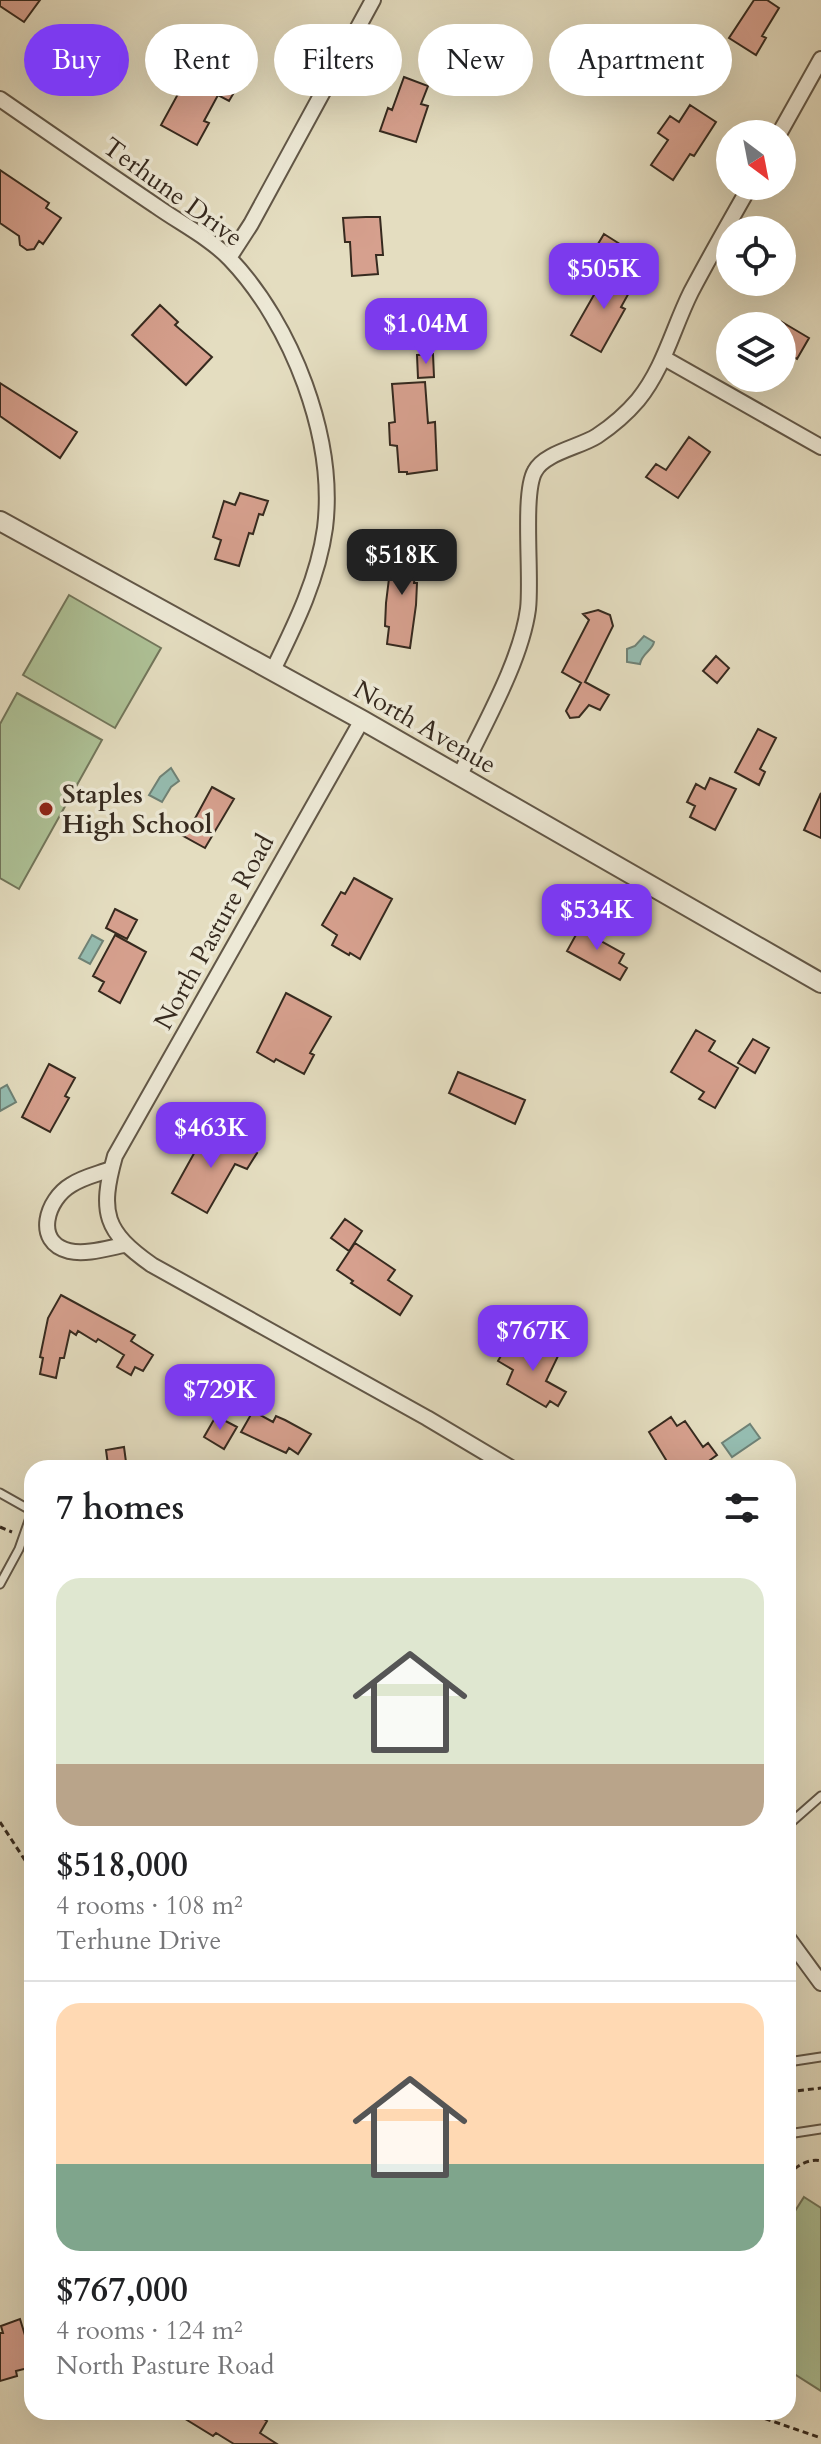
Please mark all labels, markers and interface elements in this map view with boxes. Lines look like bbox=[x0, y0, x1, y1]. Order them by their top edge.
chip: Buy bbox=[24, 24, 129, 96]
chip: Rent bbox=[145, 24, 258, 96]
chip: Filters bbox=[274, 24, 402, 96]
chip: New bbox=[418, 24, 533, 96]
chip: Apartment bbox=[549, 24, 732, 96]
north arrow bbox=[716, 120, 796, 200]
map controls bbox=[716, 120, 796, 392]
street label: Terhune Drive bbox=[96, 129, 250, 255]
button: locate bbox=[716, 216, 796, 296]
pin: $505K bbox=[548, 243, 660, 311]
text: $505K bbox=[567, 251, 641, 286]
pin: $1.04M bbox=[361, 298, 491, 366]
text: $1.04M bbox=[383, 306, 469, 341]
button: layers bbox=[716, 312, 796, 392]
pin: $518K bbox=[346, 529, 458, 597]
text: $518K bbox=[365, 537, 439, 572]
street label: North Avenue bbox=[347, 672, 503, 782]
place label: Staples High School bbox=[62, 777, 213, 842]
marker: Staples High School bbox=[37, 800, 55, 818]
street label: North Pasture Road bbox=[146, 828, 282, 1036]
pin: $534K bbox=[541, 884, 653, 952]
text: $534K bbox=[560, 892, 634, 927]
pin: $463K bbox=[155, 1102, 267, 1170]
text: $463K bbox=[174, 1110, 248, 1145]
pin: $767K bbox=[477, 1305, 589, 1373]
text: $767K bbox=[496, 1313, 570, 1348]
pin: $729K bbox=[164, 1364, 276, 1432]
text: $729K bbox=[183, 1372, 257, 1407]
text: 7 homes bbox=[56, 1485, 184, 1531]
icon: filters bbox=[720, 1486, 764, 1530]
icon: home bbox=[338, 1630, 482, 1774]
text: $518,000 bbox=[56, 1842, 188, 1888]
text: 4 rooms · 108 m² bbox=[56, 1888, 243, 1923]
text: Terhune Drive bbox=[56, 1923, 221, 1958]
icon: home bbox=[338, 2055, 482, 2199]
text: $767,000 bbox=[56, 2267, 188, 2313]
text: 4 rooms · 124 m² bbox=[56, 2313, 243, 2348]
text: North Pasture Road bbox=[56, 2348, 274, 2383]

